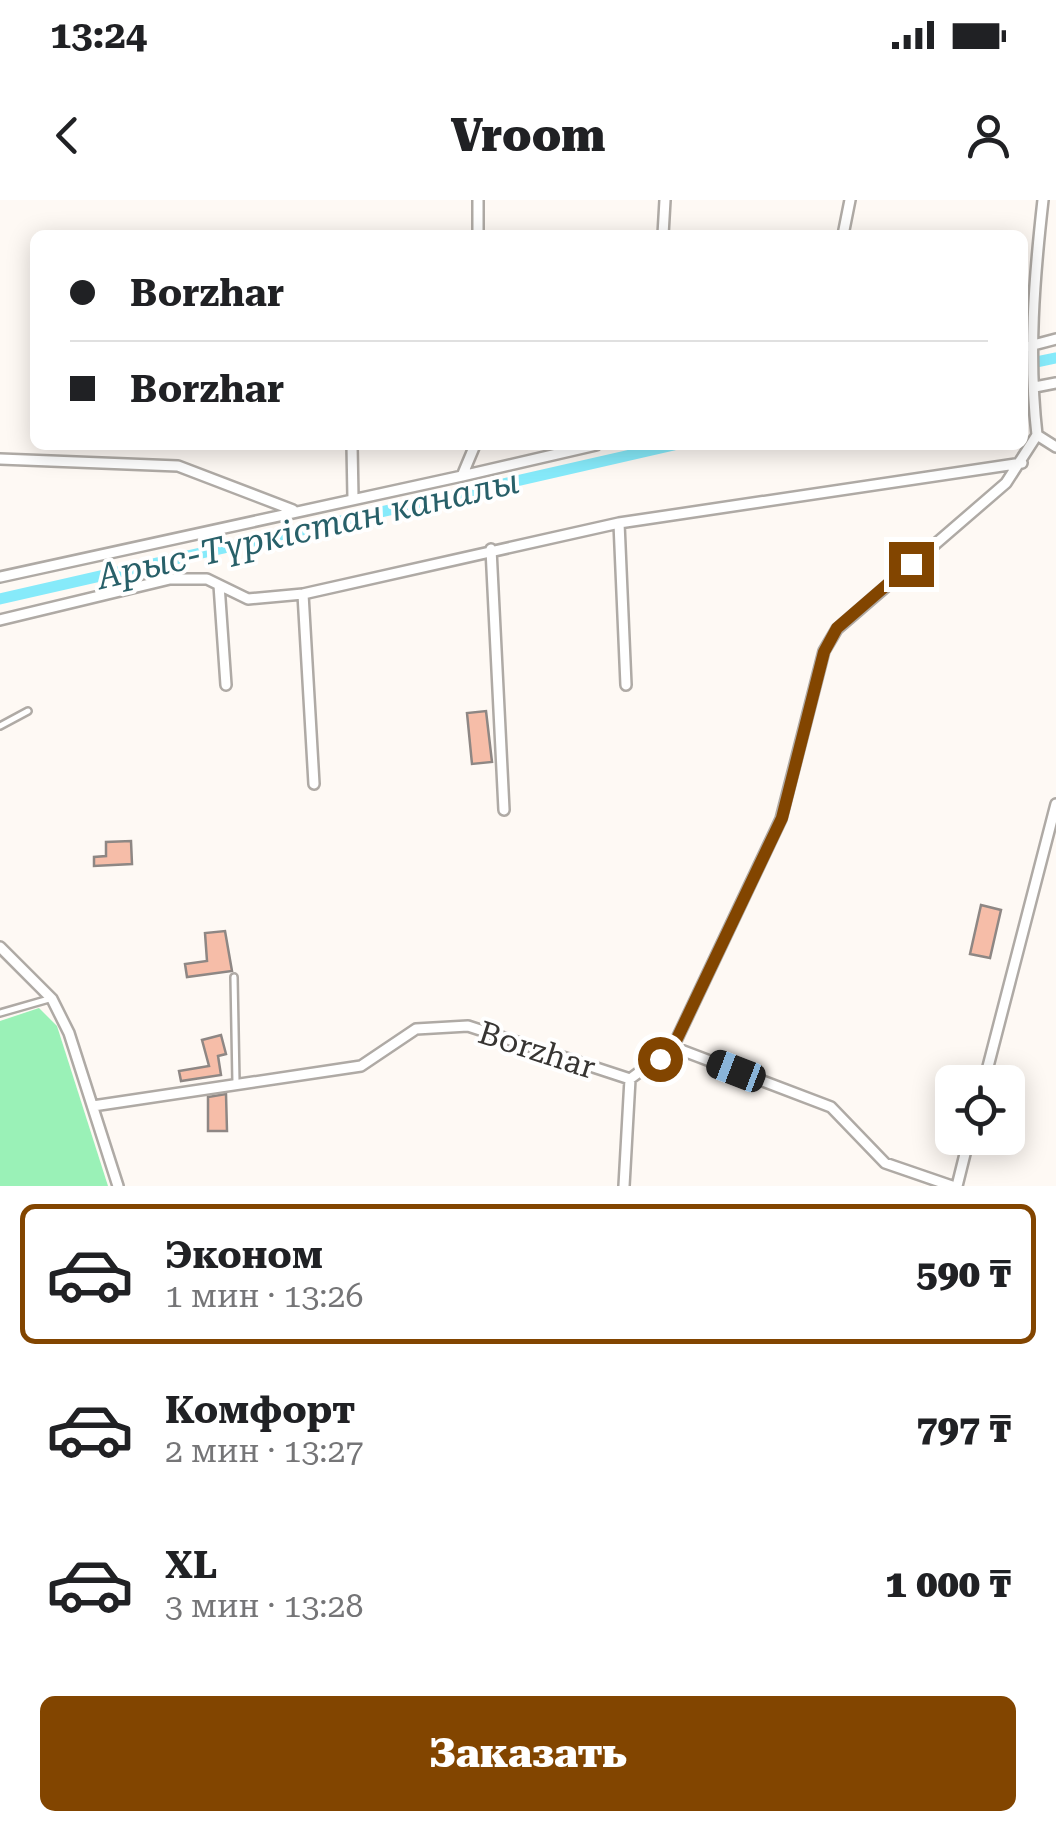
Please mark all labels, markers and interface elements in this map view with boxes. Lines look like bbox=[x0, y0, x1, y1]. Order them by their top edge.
text: 13:24 bbox=[50, 13, 147, 57]
icon: back bbox=[40, 108, 95, 163]
icon: person bbox=[961, 108, 1016, 163]
text: Vroom bbox=[451, 109, 605, 162]
text: Borzhar bbox=[130, 271, 284, 315]
text: Borzhar bbox=[130, 367, 284, 411]
water label: Арыс-Түркістан каналы bbox=[91, 461, 523, 598]
route end bbox=[889, 542, 934, 587]
street label: Borzhar bbox=[474, 1013, 600, 1087]
route start bbox=[638, 1037, 683, 1082]
car bbox=[703, 1046, 769, 1096]
map controls bbox=[935, 1065, 1025, 1155]
button: locate bbox=[935, 1065, 1025, 1155]
icon: car bbox=[45, 1229, 135, 1319]
text: Эконом bbox=[165, 1233, 323, 1277]
text: 590 ₸ bbox=[916, 1252, 1011, 1296]
text: 1 мин · 13:26 bbox=[165, 1277, 363, 1315]
icon: car bbox=[45, 1384, 135, 1474]
text: Комфорт bbox=[165, 1388, 355, 1432]
text: 797 ₸ bbox=[916, 1407, 1011, 1451]
text: 2 мин · 13:27 bbox=[165, 1432, 363, 1470]
icon: car bbox=[45, 1539, 135, 1629]
text: XL bbox=[165, 1543, 217, 1587]
text: 1 000 ₸ bbox=[885, 1562, 1011, 1606]
text: 3 мин · 13:28 bbox=[165, 1587, 363, 1625]
button: Заказать bbox=[40, 1696, 1016, 1811]

